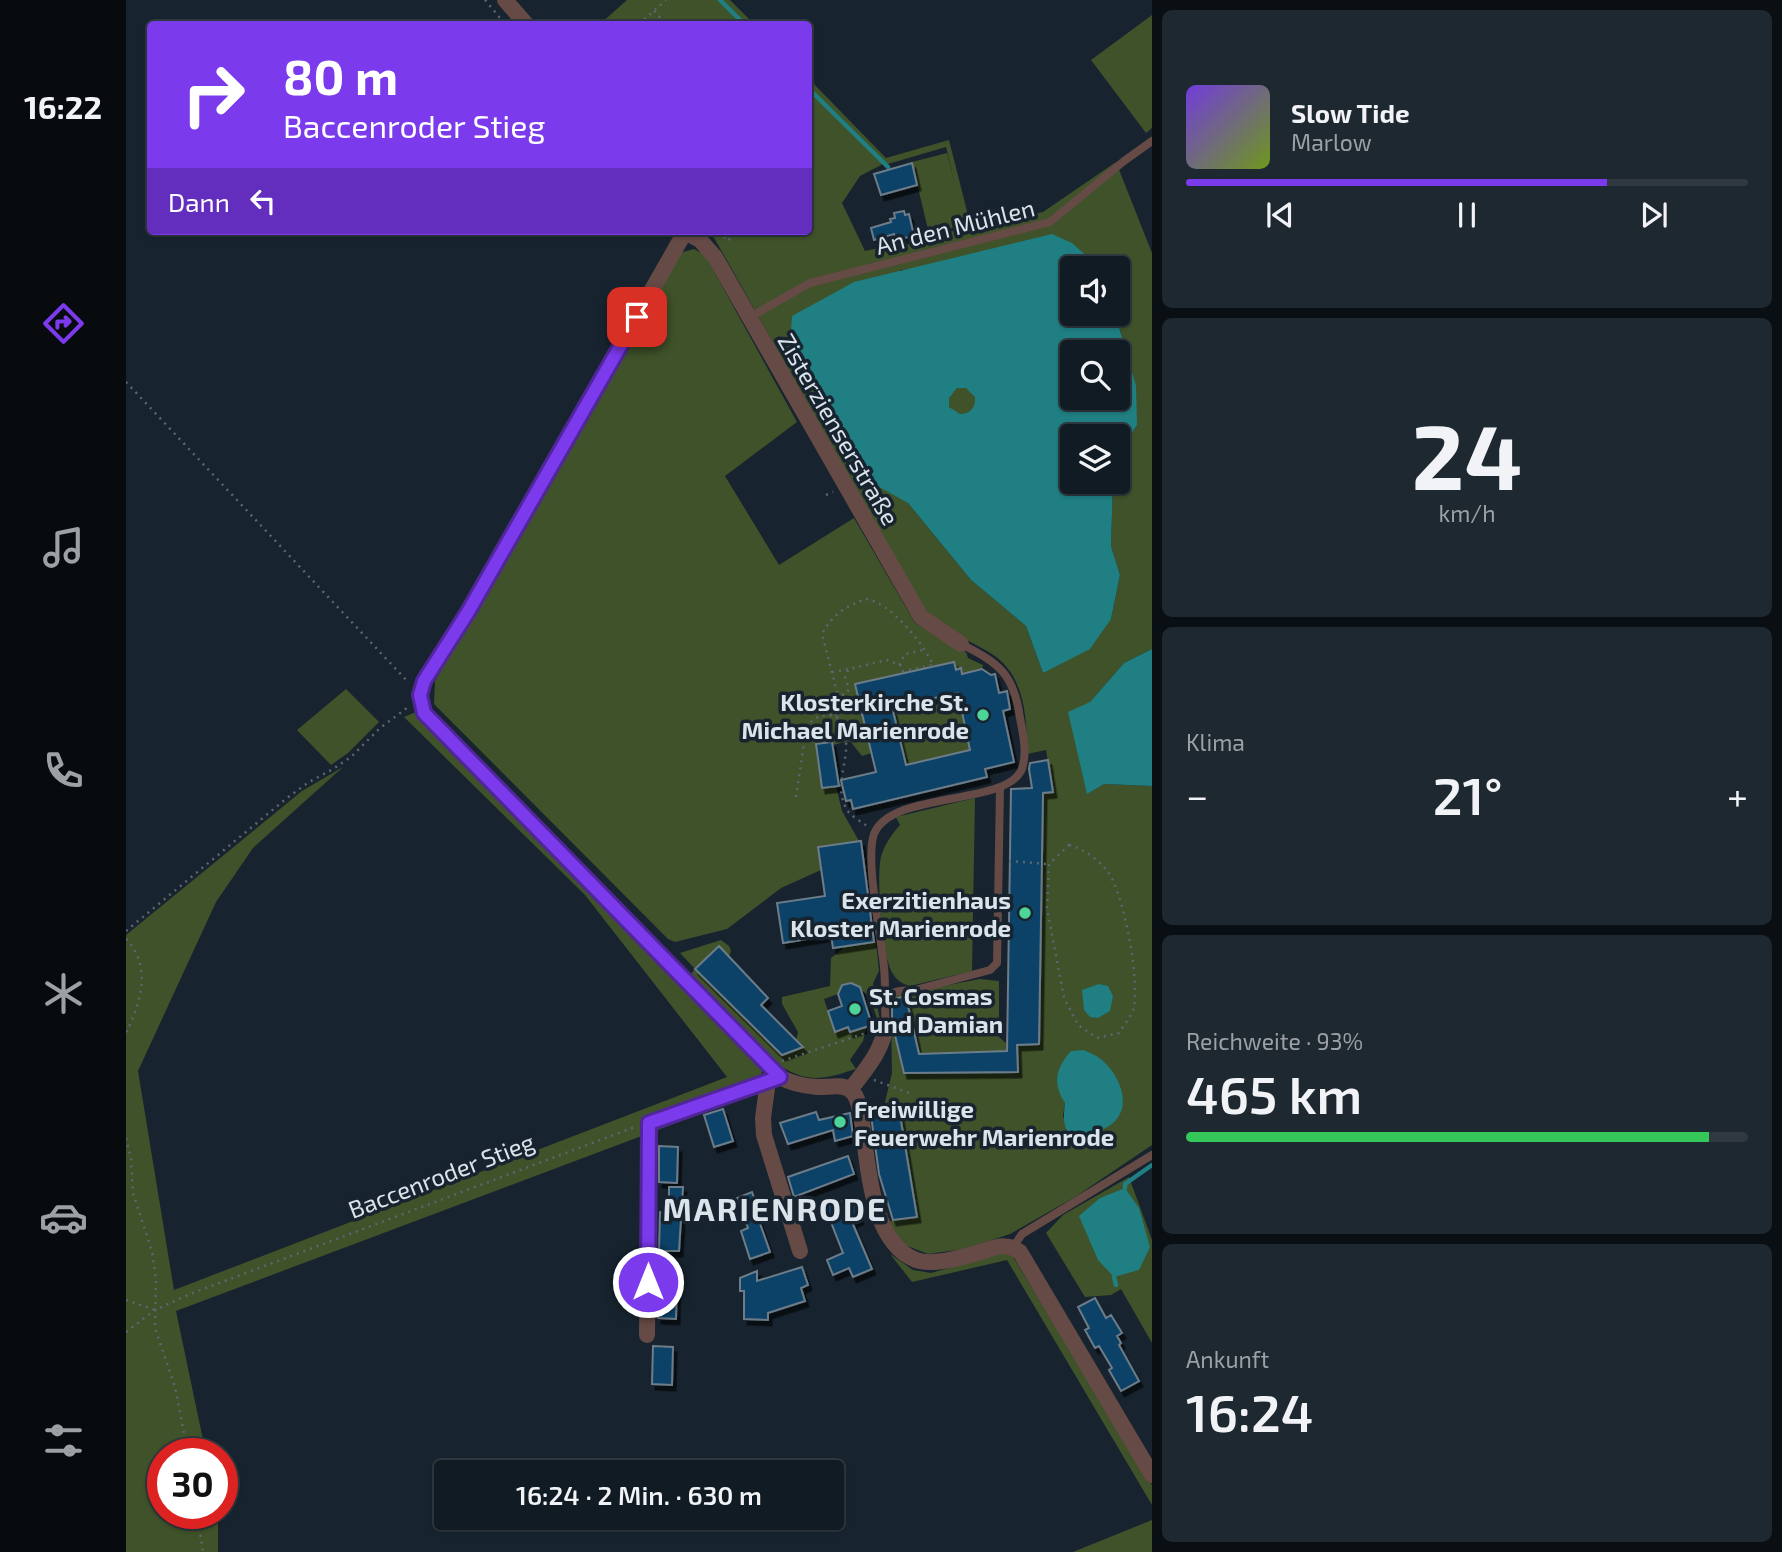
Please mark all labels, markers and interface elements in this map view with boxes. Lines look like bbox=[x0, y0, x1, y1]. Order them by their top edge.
text: 80 m bbox=[283, 46, 398, 105]
icon: right bbox=[168, 49, 259, 140]
text: 16:22 bbox=[24, 87, 102, 125]
text: Slow Tide bbox=[1291, 97, 1410, 128]
text: Baccenroder Stieg bbox=[283, 106, 545, 144]
text: Marlow bbox=[1291, 128, 1372, 156]
icon: left bbox=[244, 182, 282, 220]
text: Dann bbox=[168, 186, 230, 217]
street label: An den Mühlen bbox=[873, 192, 1037, 260]
icon: previous bbox=[1261, 196, 1299, 234]
icon: pause bbox=[1448, 196, 1486, 234]
icon: next bbox=[1635, 196, 1673, 234]
map controls bbox=[1060, 256, 1130, 494]
button: sound bbox=[1060, 256, 1130, 326]
pin bbox=[607, 287, 667, 347]
icon: arrive bbox=[618, 298, 656, 336]
icon: directions bbox=[39, 299, 88, 348]
street label: Zisterzienserstraße bbox=[772, 328, 906, 530]
button: search bbox=[1060, 340, 1130, 410]
text: 24 bbox=[1412, 399, 1522, 508]
button: layers bbox=[1060, 424, 1130, 494]
text: km/h bbox=[1438, 499, 1496, 527]
icon: music bbox=[39, 523, 88, 572]
place label: Klosterkirche St. Michael Marienrode bbox=[741, 687, 969, 744]
marker: Klosterkirche St. Michael Marienrode bbox=[975, 707, 991, 723]
text: Klima bbox=[1186, 728, 1245, 756]
icon: phone bbox=[39, 746, 88, 795]
text: 21° bbox=[1433, 763, 1503, 825]
text: − bbox=[1186, 772, 1208, 818]
text: + bbox=[1727, 772, 1748, 818]
place label: Exerzitienhaus Kloster Marienrode bbox=[790, 885, 1011, 942]
marker: Exerzitienhaus Kloster Marienrode bbox=[1017, 905, 1033, 921]
icon: climate bbox=[39, 969, 88, 1018]
place label: St. Cosmas und Damian bbox=[869, 981, 1003, 1038]
marker: St. Cosmas und Damian bbox=[847, 1001, 863, 1017]
text: Reichweite · 93% bbox=[1186, 1027, 1363, 1055]
text: 465 km bbox=[1186, 1062, 1362, 1124]
place label: Freiwillige Feuerwehr Marienrode bbox=[854, 1094, 1114, 1151]
marker: Freiwillige Feuerwehr Marienrode bbox=[832, 1114, 848, 1130]
street label: Baccenroder Stieg bbox=[344, 1126, 538, 1224]
district label: MARIENRODE bbox=[663, 1189, 887, 1227]
icon: car bbox=[39, 1193, 88, 1242]
position arrow bbox=[611, 1245, 685, 1319]
text: Ankunft bbox=[1186, 1345, 1269, 1373]
text: 16:24 bbox=[1186, 1380, 1313, 1442]
icon: filters bbox=[39, 1416, 88, 1465]
speed limit sign: 30 bbox=[147, 1438, 238, 1529]
text: 16:24 · 2 Min. · 630 m bbox=[516, 1479, 762, 1510]

